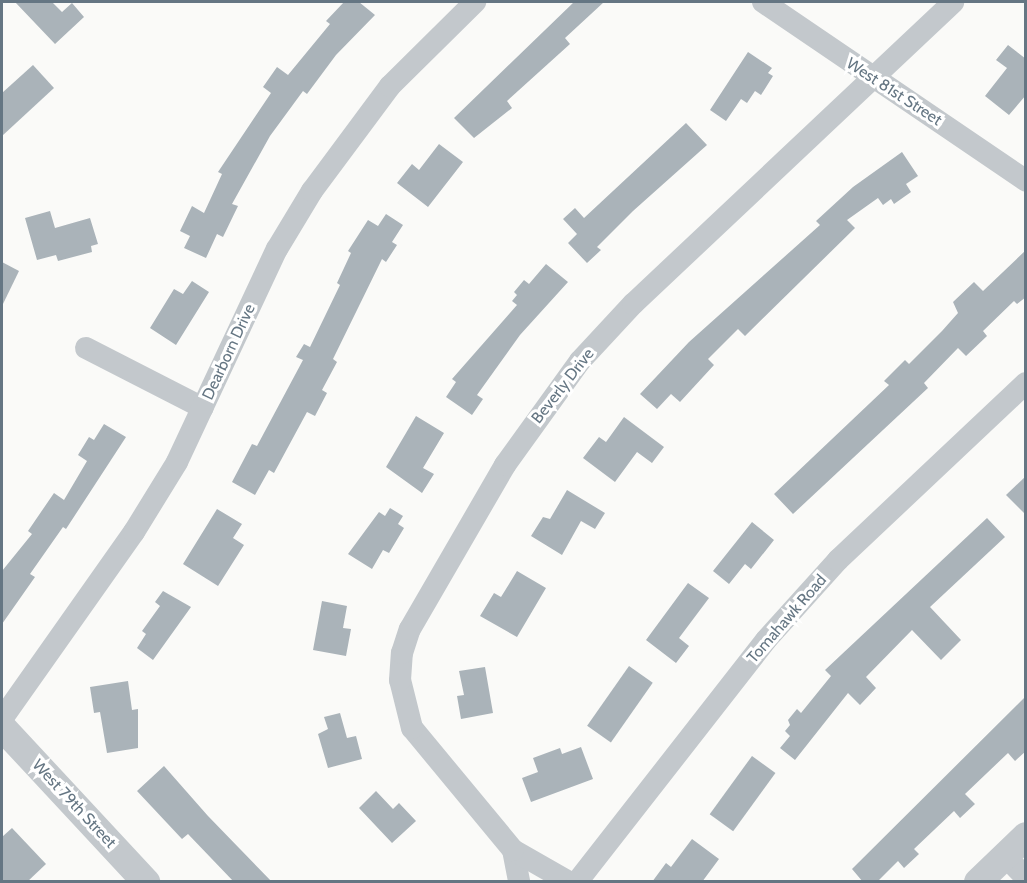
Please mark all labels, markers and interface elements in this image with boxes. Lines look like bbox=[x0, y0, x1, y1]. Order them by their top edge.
street label: West 81st Street bbox=[843, 54, 945, 130]
street label: Dearborn Drive bbox=[198, 301, 260, 403]
street label: Beverly Drive bbox=[528, 345, 598, 427]
street label: Tomahawk Road bbox=[743, 571, 831, 667]
street label: West 79th Street bbox=[28, 756, 120, 852]

